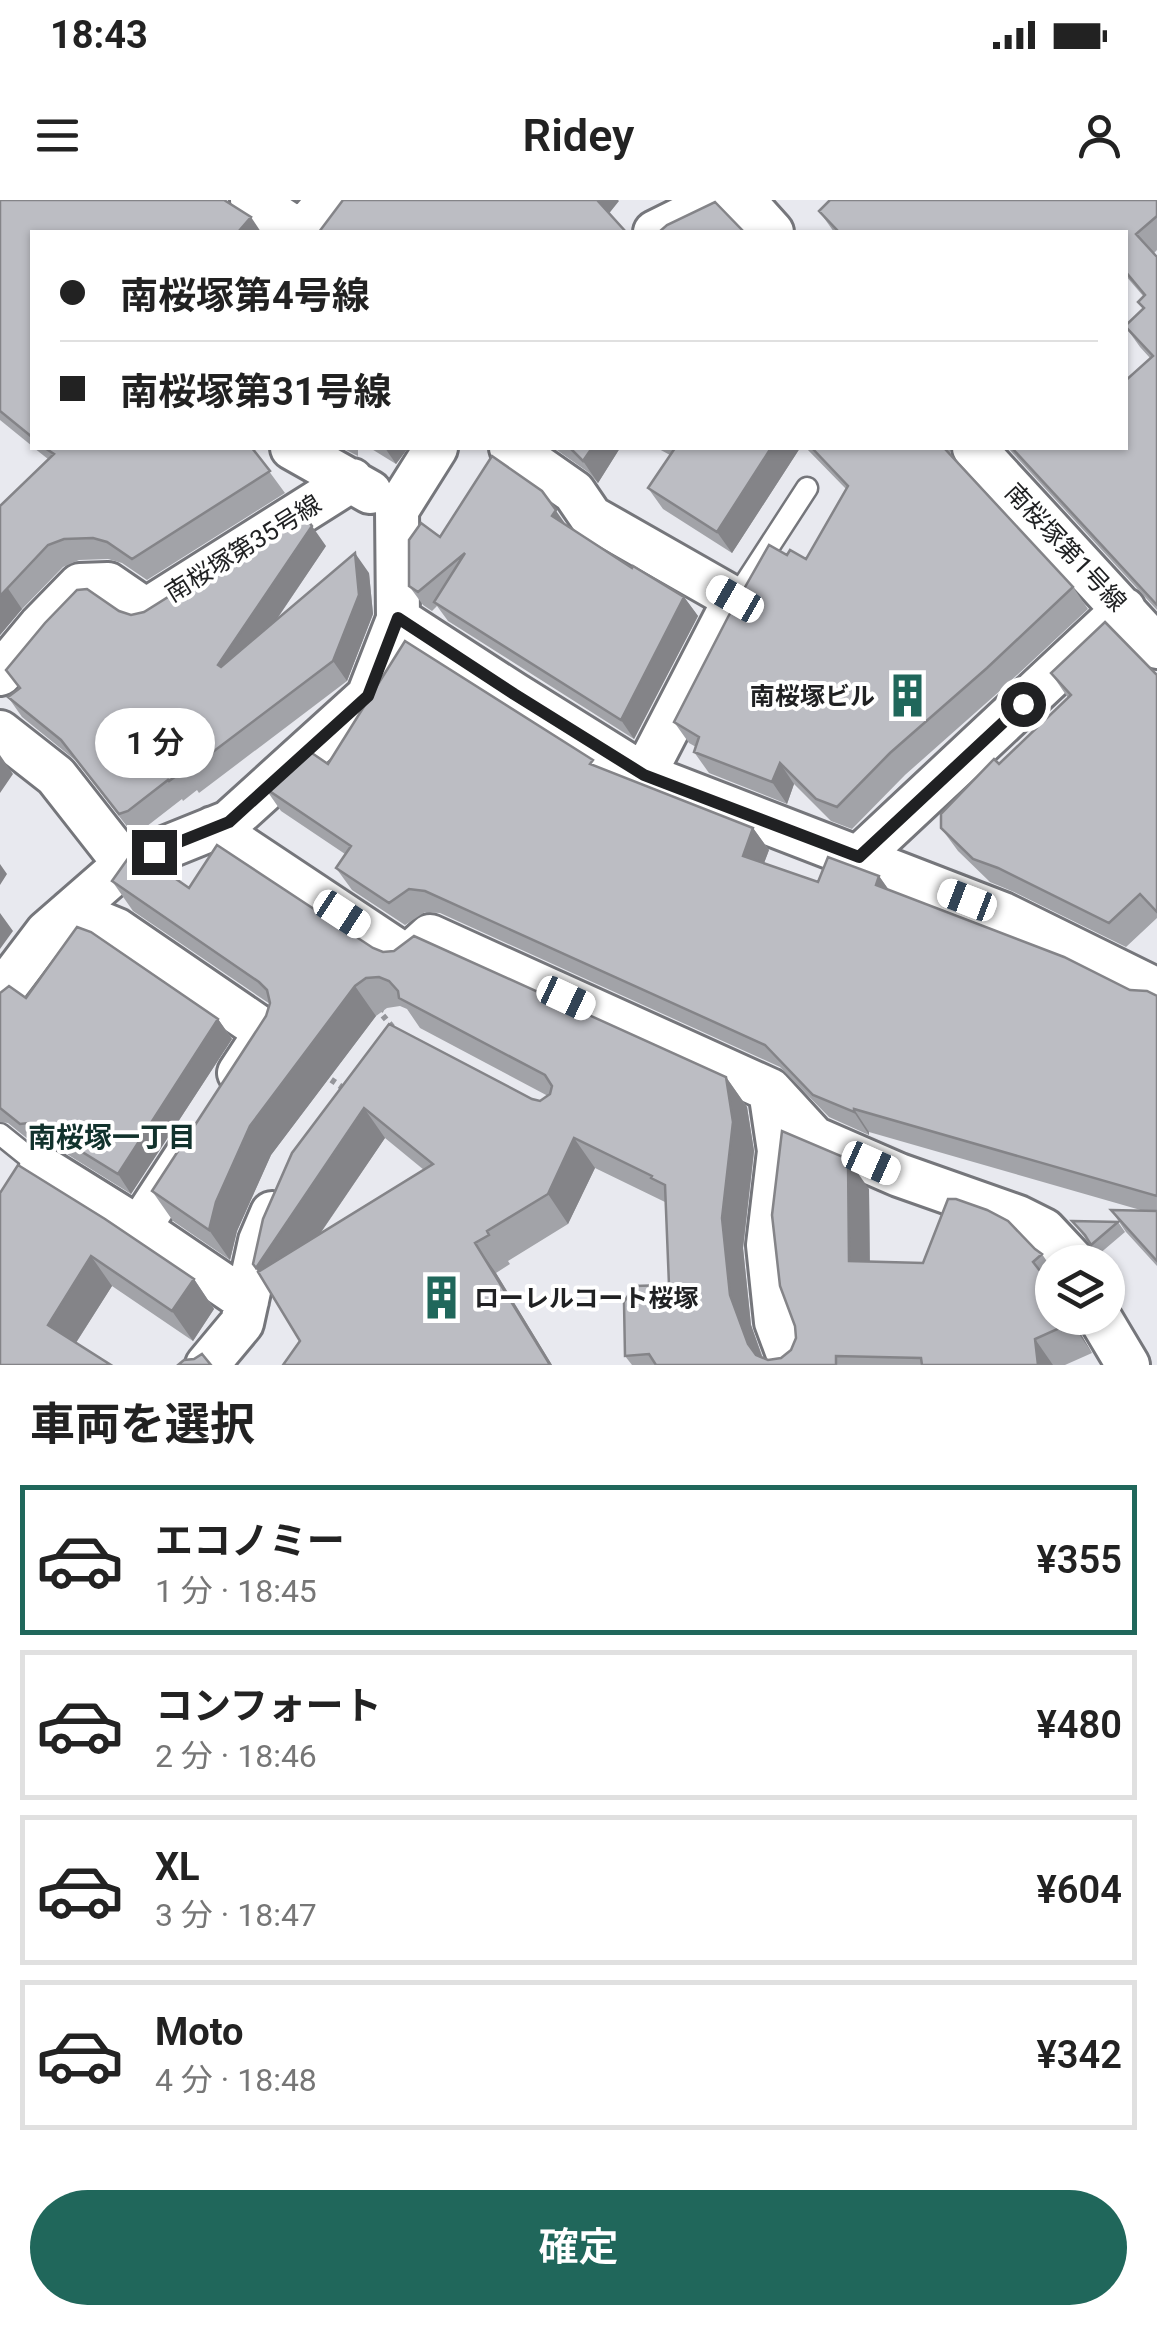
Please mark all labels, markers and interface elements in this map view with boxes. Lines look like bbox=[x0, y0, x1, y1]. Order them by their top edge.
text: 18:43 bbox=[50, 13, 148, 57]
icon: menu bbox=[30, 108, 85, 163]
icon: person bbox=[1072, 108, 1127, 163]
text: Ridey bbox=[523, 109, 634, 162]
text: 南桜塚第4号線 bbox=[120, 274, 370, 318]
text: 南桜塚第31号線 bbox=[120, 370, 392, 414]
street label: 南桜塚第1号線 bbox=[999, 477, 1132, 617]
street label: 南桜塚第35号線 bbox=[160, 489, 326, 608]
car bbox=[702, 571, 768, 627]
building icon: 南桜塚ビル bbox=[884, 672, 932, 720]
place label: 南桜塚ビル bbox=[750, 682, 875, 711]
route start bbox=[1001, 682, 1046, 727]
callout: 1 分 bbox=[94, 707, 214, 777]
text: 1 分 bbox=[126, 724, 184, 762]
route end bbox=[132, 830, 177, 875]
car bbox=[934, 875, 1000, 925]
car bbox=[309, 885, 375, 943]
car bbox=[532, 972, 600, 1024]
district label: 南桜塚一丁目 bbox=[28, 1121, 196, 1154]
car bbox=[837, 1137, 905, 1189]
map controls bbox=[1035, 1245, 1125, 1335]
button: layers bbox=[1035, 1245, 1125, 1335]
building icon: ローレルコート桜塚 bbox=[417, 1274, 465, 1322]
place label: ローレルコート桜塚 bbox=[474, 1284, 699, 1313]
text: 車両を選択 bbox=[30, 1398, 255, 1451]
icon: car bbox=[35, 1515, 125, 1605]
text: エコノミー bbox=[155, 1519, 345, 1563]
text: ¥355 bbox=[1037, 1538, 1122, 1582]
text: 1 分 · 18:45 bbox=[155, 1572, 317, 1610]
icon: car bbox=[35, 1680, 125, 1770]
text: コンフォート bbox=[155, 1684, 382, 1728]
text: ¥480 bbox=[1037, 1703, 1122, 1747]
text: 2 分 · 18:46 bbox=[155, 1737, 317, 1775]
icon: car bbox=[35, 1845, 125, 1935]
text: XL bbox=[155, 1845, 200, 1889]
text: ¥604 bbox=[1037, 1868, 1122, 1912]
text: 3 分 · 18:47 bbox=[155, 1896, 317, 1934]
icon: car bbox=[35, 2010, 125, 2100]
text: Moto bbox=[155, 2010, 244, 2054]
text: ¥342 bbox=[1037, 2033, 1122, 2077]
text: 4 分 · 18:48 bbox=[155, 2061, 317, 2099]
button: 確定 bbox=[30, 2190, 1127, 2305]

